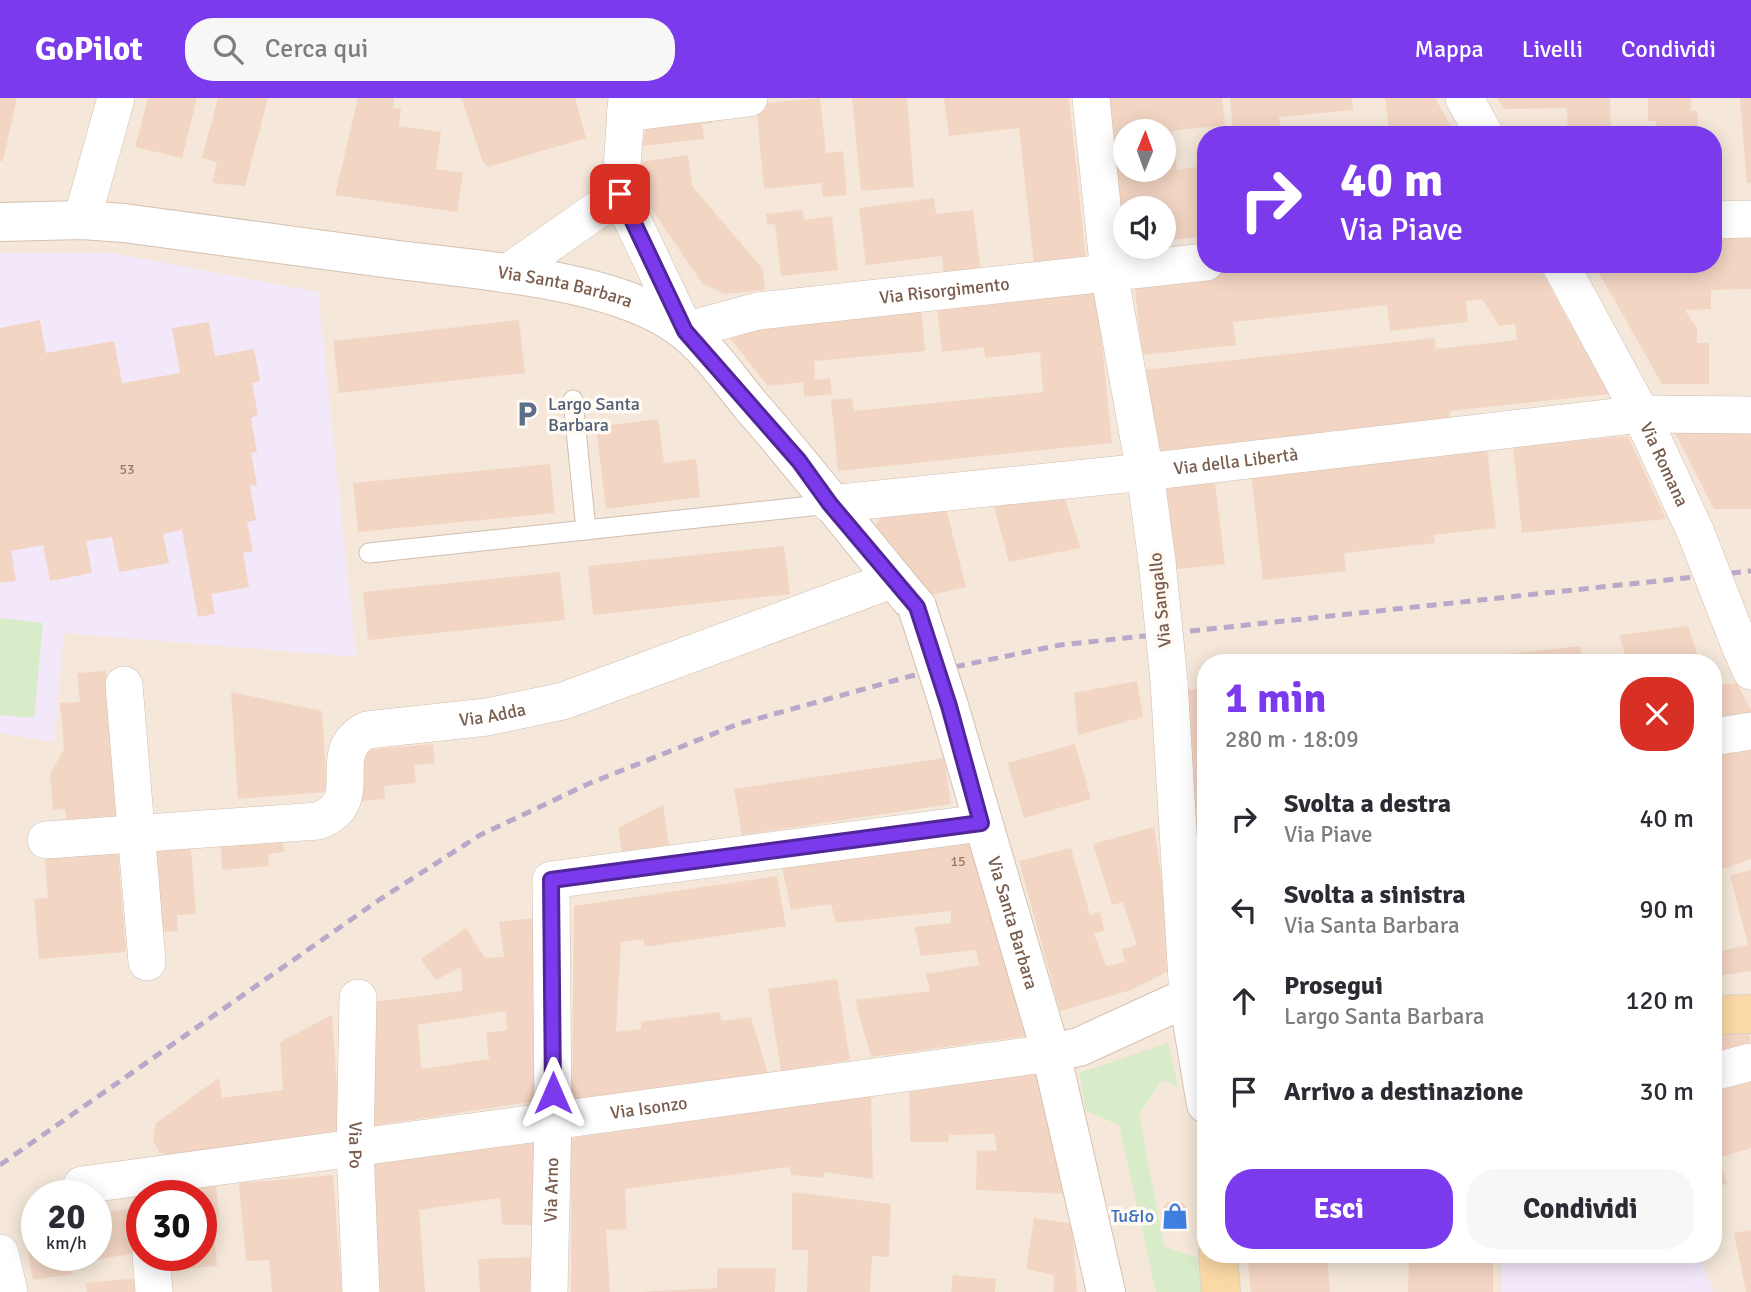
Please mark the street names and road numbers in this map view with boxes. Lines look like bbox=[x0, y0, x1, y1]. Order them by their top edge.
street label: Via Santa Barbara bbox=[496, 261, 636, 313]
street label: Via Risorgimento bbox=[878, 273, 1011, 309]
street label: Via Romana bbox=[1635, 419, 1693, 510]
street label: Via della Libertà bbox=[1172, 443, 1299, 480]
street label: Via Sangallo bbox=[1144, 551, 1176, 649]
street label: Via Adda bbox=[458, 698, 528, 731]
street label: Via Santa Barbara bbox=[983, 854, 1043, 992]
street label: Via Isonzo bbox=[609, 1092, 689, 1124]
street label: Via Po bbox=[344, 1121, 367, 1169]
street label: Via Arno bbox=[540, 1157, 563, 1223]

